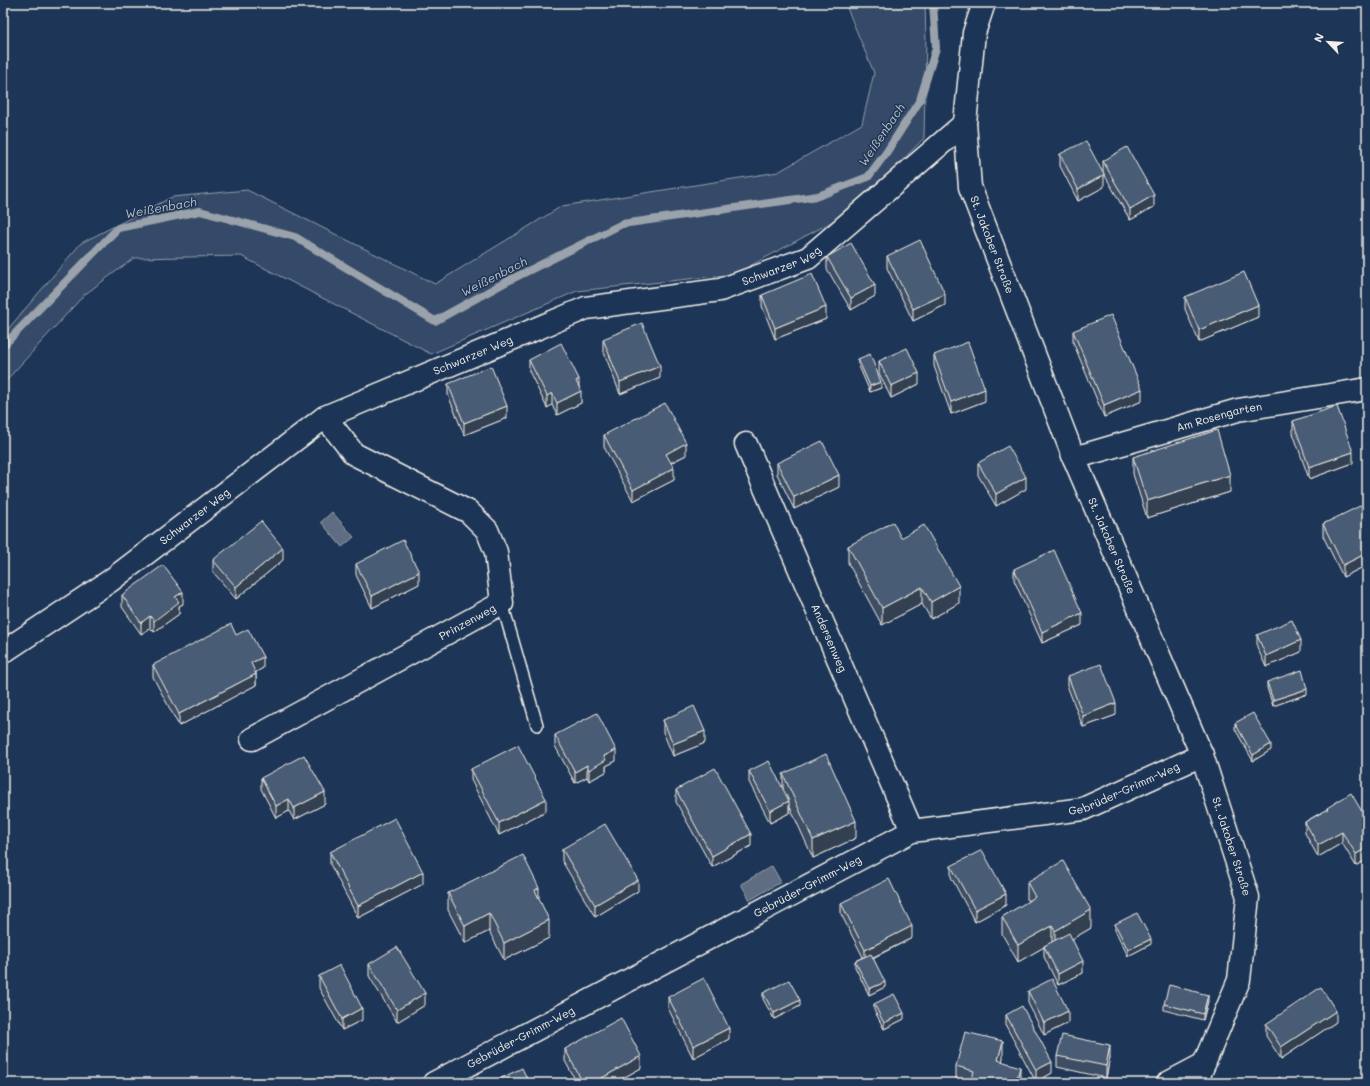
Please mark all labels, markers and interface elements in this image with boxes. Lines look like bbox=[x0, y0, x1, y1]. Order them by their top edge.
north arrow bbox=[1308, 22, 1348, 62]
text: N bbox=[1310, 31, 1327, 45]
water label: Weißenbach bbox=[854, 100, 908, 169]
water label: Weißenbach bbox=[124, 193, 198, 221]
street label: St. Jakober Straße bbox=[967, 194, 1018, 296]
street label: Schwarzer Weg bbox=[740, 242, 824, 288]
water label: Weißenbach bbox=[458, 252, 530, 300]
street label: Schwarzer Weg bbox=[431, 332, 515, 378]
street label: Am Rosengarten bbox=[1174, 398, 1263, 435]
street label: Schwarzer Weg bbox=[156, 484, 233, 548]
street label: St. Jakober Straße bbox=[1085, 495, 1140, 596]
street label: Prinzenweg bbox=[436, 600, 498, 643]
street label: Andersenweg bbox=[808, 601, 851, 674]
street label: Gebrüder-Grimm-Weg bbox=[1067, 758, 1182, 818]
street label: St. Jakober Straße bbox=[1209, 795, 1255, 898]
street label: Gebrüder-Grimm-Weg bbox=[751, 851, 864, 920]
street label: Gebrüder-Grimm-Weg bbox=[464, 1002, 577, 1071]

